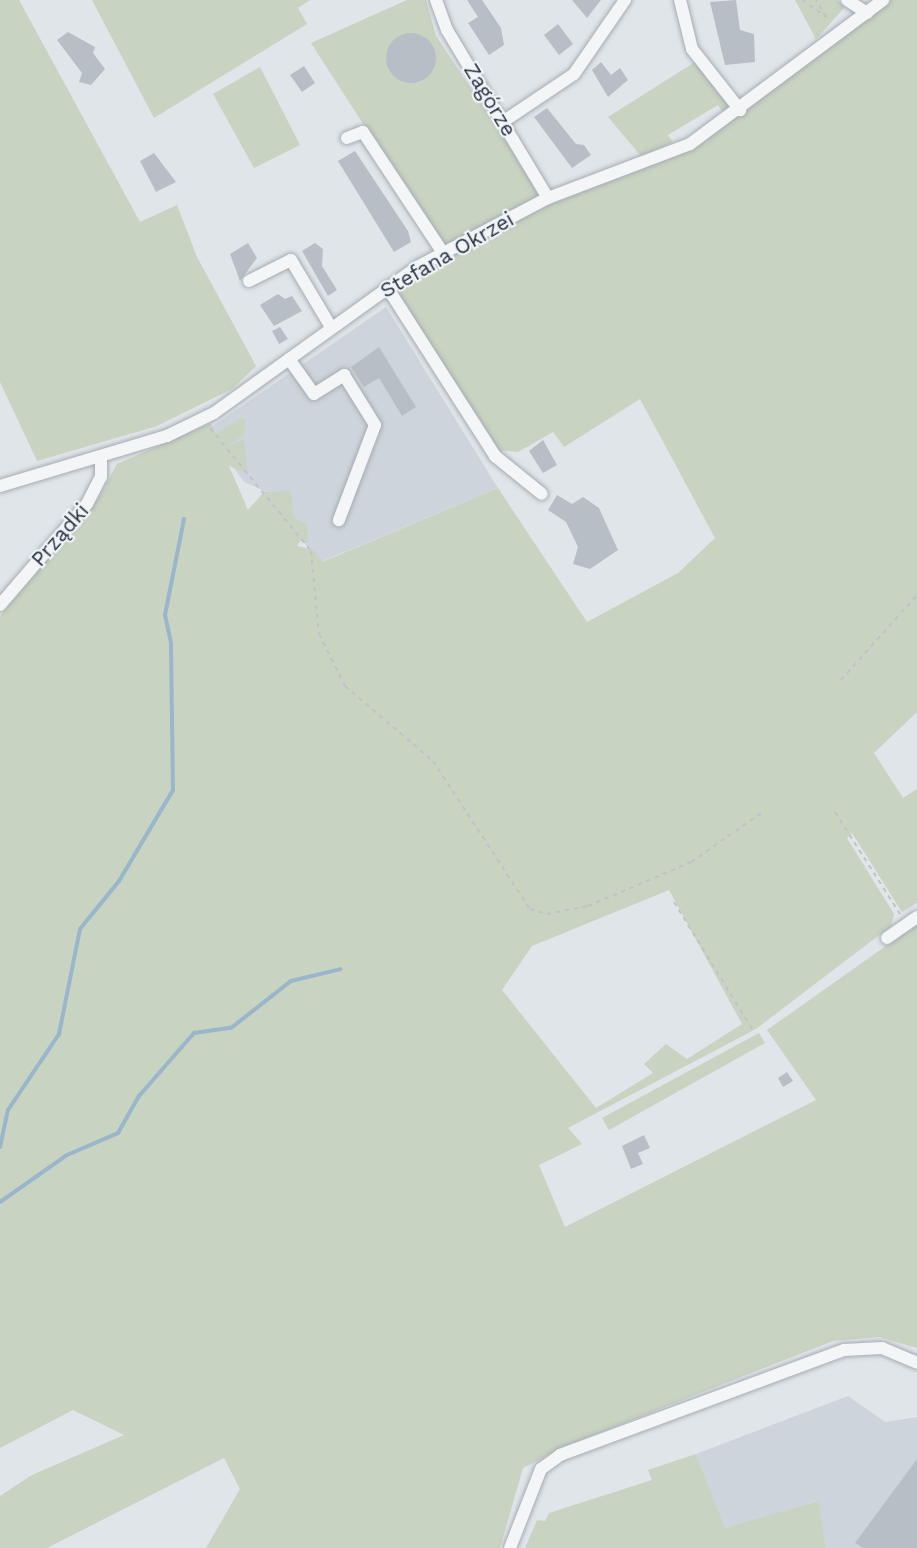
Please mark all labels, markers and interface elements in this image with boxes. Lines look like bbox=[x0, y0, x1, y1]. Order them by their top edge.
street label: Zagórze bbox=[458, 59, 522, 141]
street label: Stefana Okrzei bbox=[375, 206, 519, 304]
street label: Prządki bbox=[26, 498, 94, 572]

